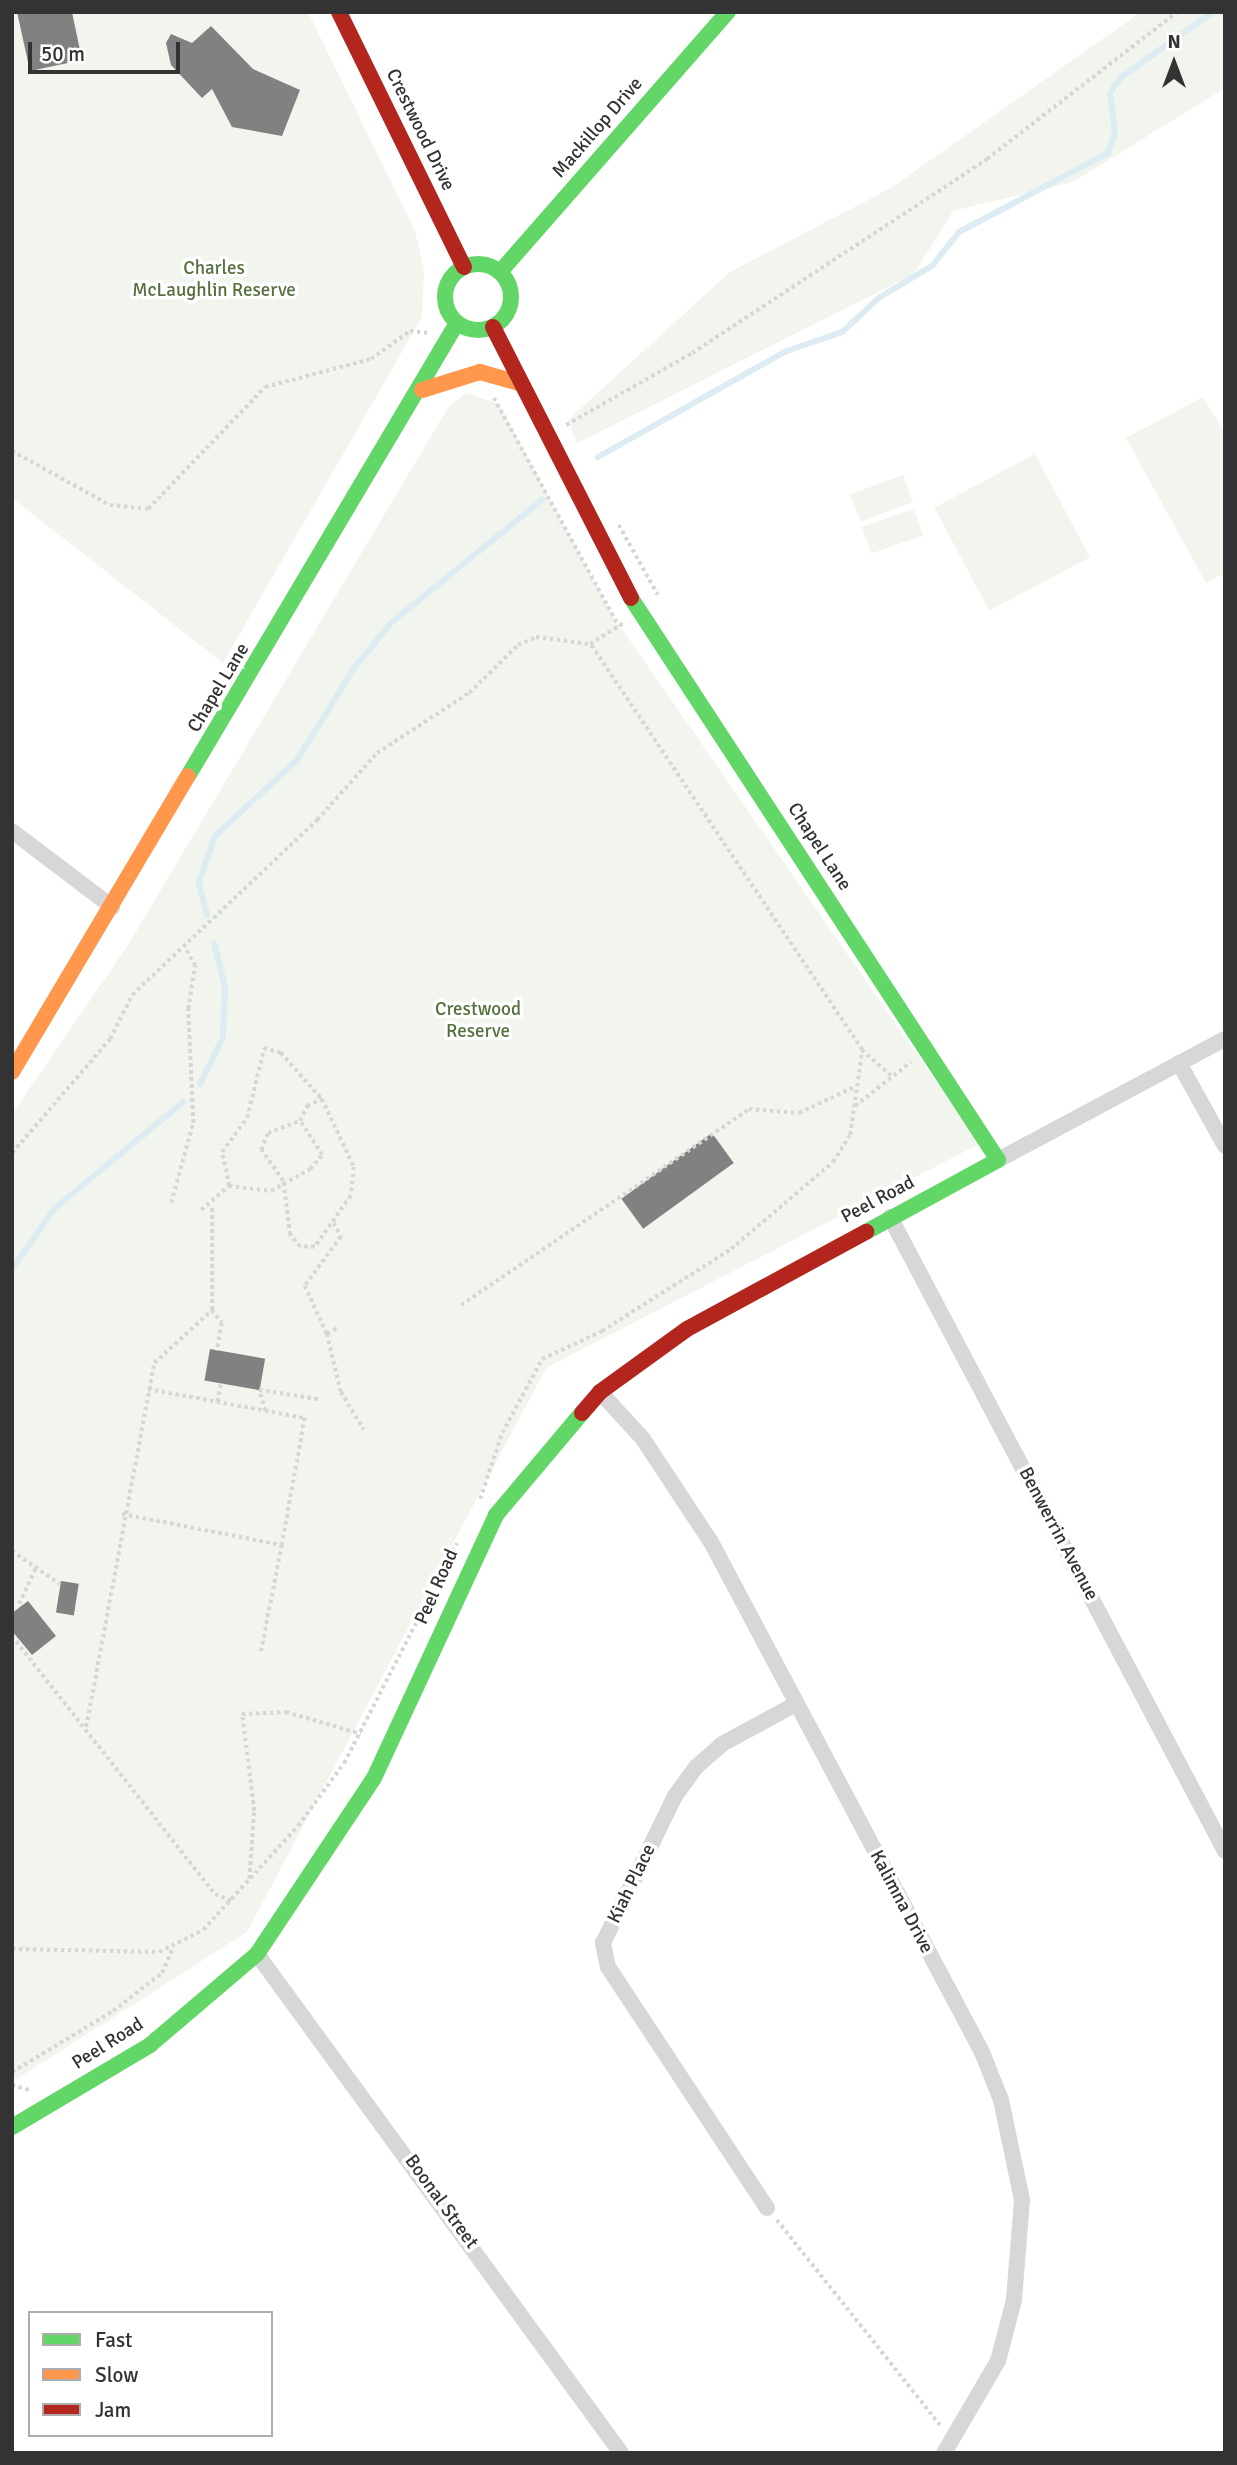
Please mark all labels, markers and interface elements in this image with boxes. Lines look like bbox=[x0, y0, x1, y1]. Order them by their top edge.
scale bar bbox=[32, 28, 184, 72]
north arrow bbox=[1139, 28, 1209, 98]
text: N bbox=[1167, 30, 1181, 54]
text: 50 m bbox=[41, 41, 85, 67]
street label: Crestwood Drive bbox=[381, 65, 459, 195]
street label: Mackillop Drive bbox=[548, 73, 648, 183]
park label: Charles McLaughlin Reserve bbox=[132, 258, 296, 302]
street label: Chapel Lane bbox=[183, 639, 255, 737]
street label: Chapel Lane bbox=[782, 799, 856, 895]
park label: Crestwood Reserve bbox=[435, 999, 521, 1043]
street label: Peel Road bbox=[837, 1171, 919, 1229]
street label: Benwerrin Avenue bbox=[1013, 1464, 1103, 1604]
street label: Peel Road bbox=[410, 1546, 464, 1628]
street label: Kiah Place bbox=[603, 1841, 661, 1927]
street label: Kalimna Drive bbox=[864, 1847, 938, 1957]
street label: Peel Road bbox=[68, 2013, 148, 2075]
street label: Boonal Street bbox=[399, 2151, 483, 2253]
legend bbox=[28, 2311, 273, 2437]
text: Fast bbox=[95, 2327, 132, 2353]
text: Slow bbox=[95, 2362, 139, 2388]
text: Jam bbox=[95, 2397, 131, 2423]

